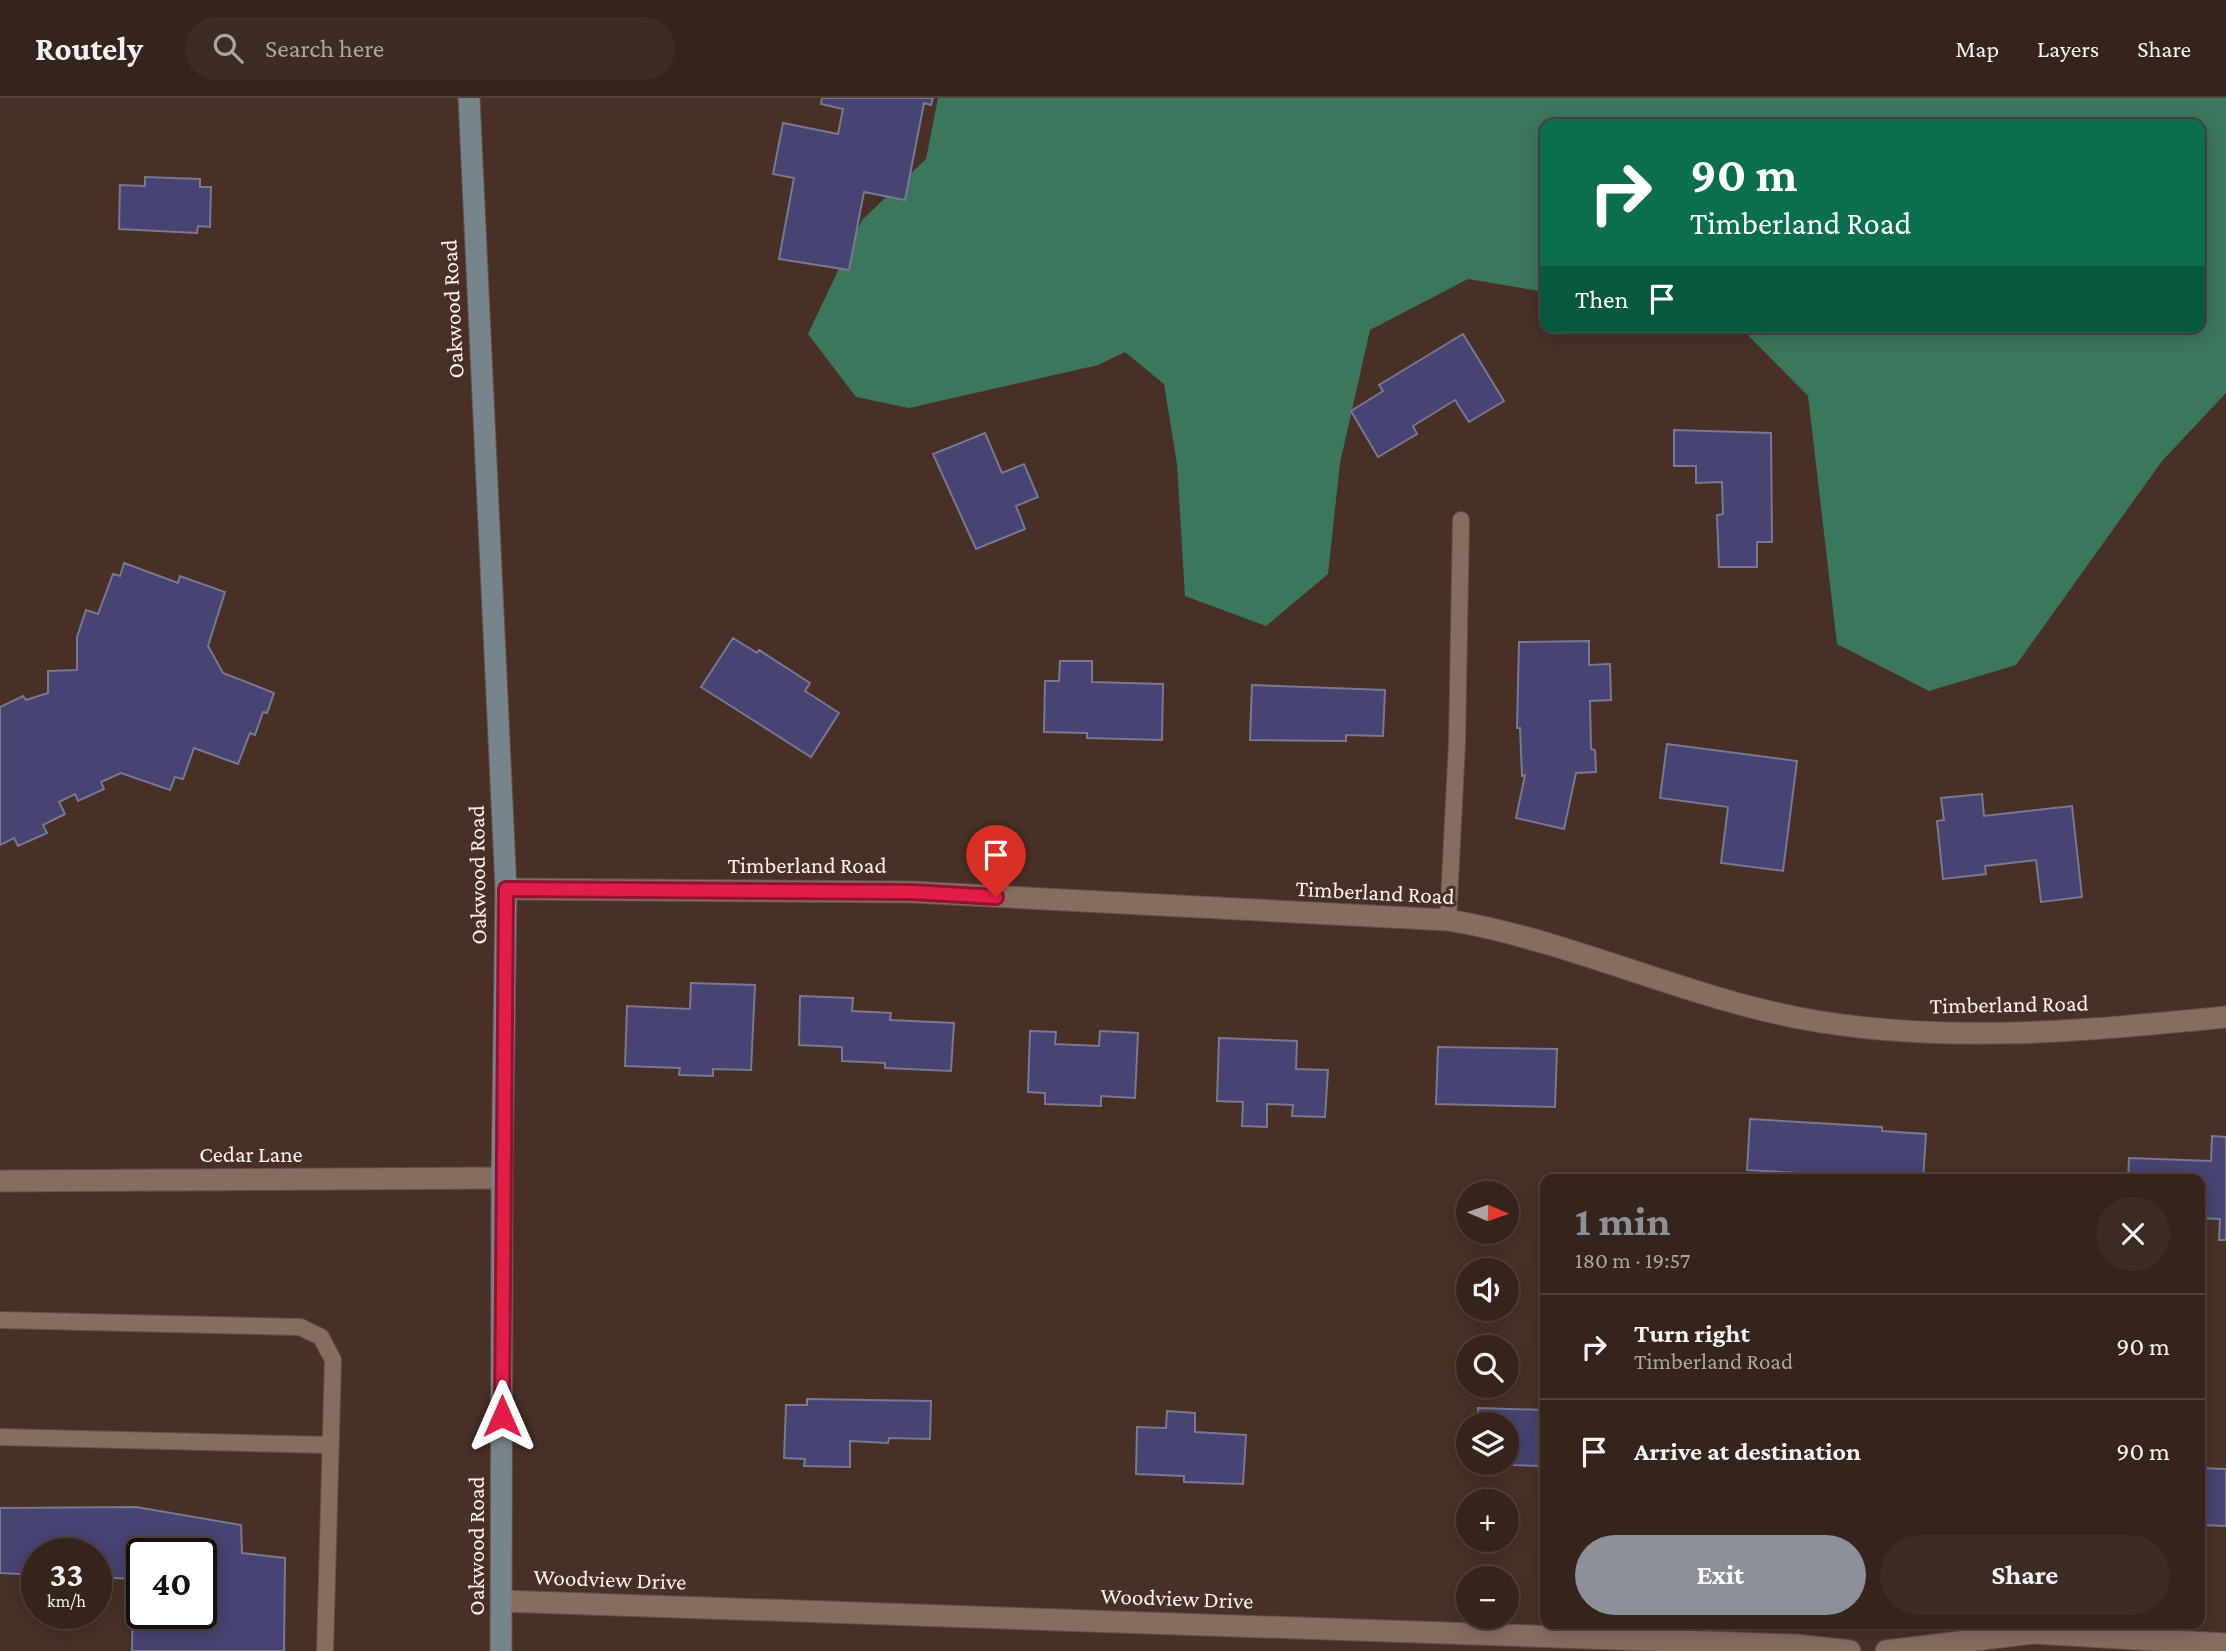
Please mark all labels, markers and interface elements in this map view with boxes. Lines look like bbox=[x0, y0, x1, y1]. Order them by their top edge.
search box bbox=[185, 17, 675, 80]
icon: search bbox=[209, 29, 247, 67]
text: Routely bbox=[35, 30, 143, 67]
text: Search here bbox=[265, 34, 384, 63]
text: Map bbox=[1955, 35, 1999, 62]
text: Layers bbox=[2037, 35, 2099, 62]
text: Share bbox=[2137, 35, 2191, 62]
icon: right bbox=[1575, 147, 1666, 238]
text: 90 m bbox=[1690, 147, 1797, 202]
text: Timberland Road bbox=[1690, 205, 1911, 241]
street label: Oakwood Road bbox=[435, 239, 469, 379]
icon: arrive bbox=[1643, 280, 1681, 318]
text: Then bbox=[1575, 285, 1629, 314]
street label: Oakwood Road bbox=[463, 805, 491, 945]
pin bbox=[966, 825, 1026, 897]
icon: arrive bbox=[977, 836, 1015, 874]
street label: Timberland Road bbox=[727, 852, 887, 878]
street label: Timberland Road bbox=[1295, 875, 1455, 909]
street label: Timberland Road bbox=[1929, 990, 2089, 1018]
street label: Cedar Lane bbox=[199, 1141, 303, 1167]
north arrow bbox=[1456, 1181, 1519, 1244]
map controls bbox=[1456, 1181, 1519, 1629]
text: 1 min bbox=[1575, 1197, 1671, 1244]
button: close bbox=[2096, 1197, 2170, 1271]
text: 180 m · 19:57 bbox=[1575, 1247, 1690, 1273]
button: sound bbox=[1456, 1258, 1519, 1321]
text: Turn right bbox=[1634, 1319, 1750, 1348]
icon: right bbox=[1575, 1328, 1613, 1366]
text: 90 m bbox=[2116, 1332, 2170, 1361]
button: search bbox=[1456, 1335, 1519, 1398]
text: Timberland Road bbox=[1634, 1348, 1793, 1374]
position arrow bbox=[465, 1379, 539, 1453]
button: layers bbox=[1456, 1412, 1519, 1475]
icon: arrive bbox=[1575, 1433, 1613, 1471]
text: Arrive at destination bbox=[1634, 1437, 1861, 1466]
text: 90 m bbox=[2116, 1437, 2170, 1466]
street label: Oakwood Road bbox=[463, 1476, 489, 1616]
button: + bbox=[1456, 1489, 1519, 1552]
button: Exit bbox=[1575, 1535, 1866, 1615]
button: Share bbox=[1880, 1535, 2170, 1615]
speed limit sign: 40 bbox=[126, 1538, 217, 1629]
text: 33 bbox=[49, 1555, 84, 1594]
street label: Woodview Drive bbox=[533, 1563, 687, 1595]
button: − bbox=[1456, 1566, 1519, 1629]
street label: Woodview Drive bbox=[1100, 1582, 1254, 1614]
text: km/h bbox=[47, 1591, 86, 1611]

